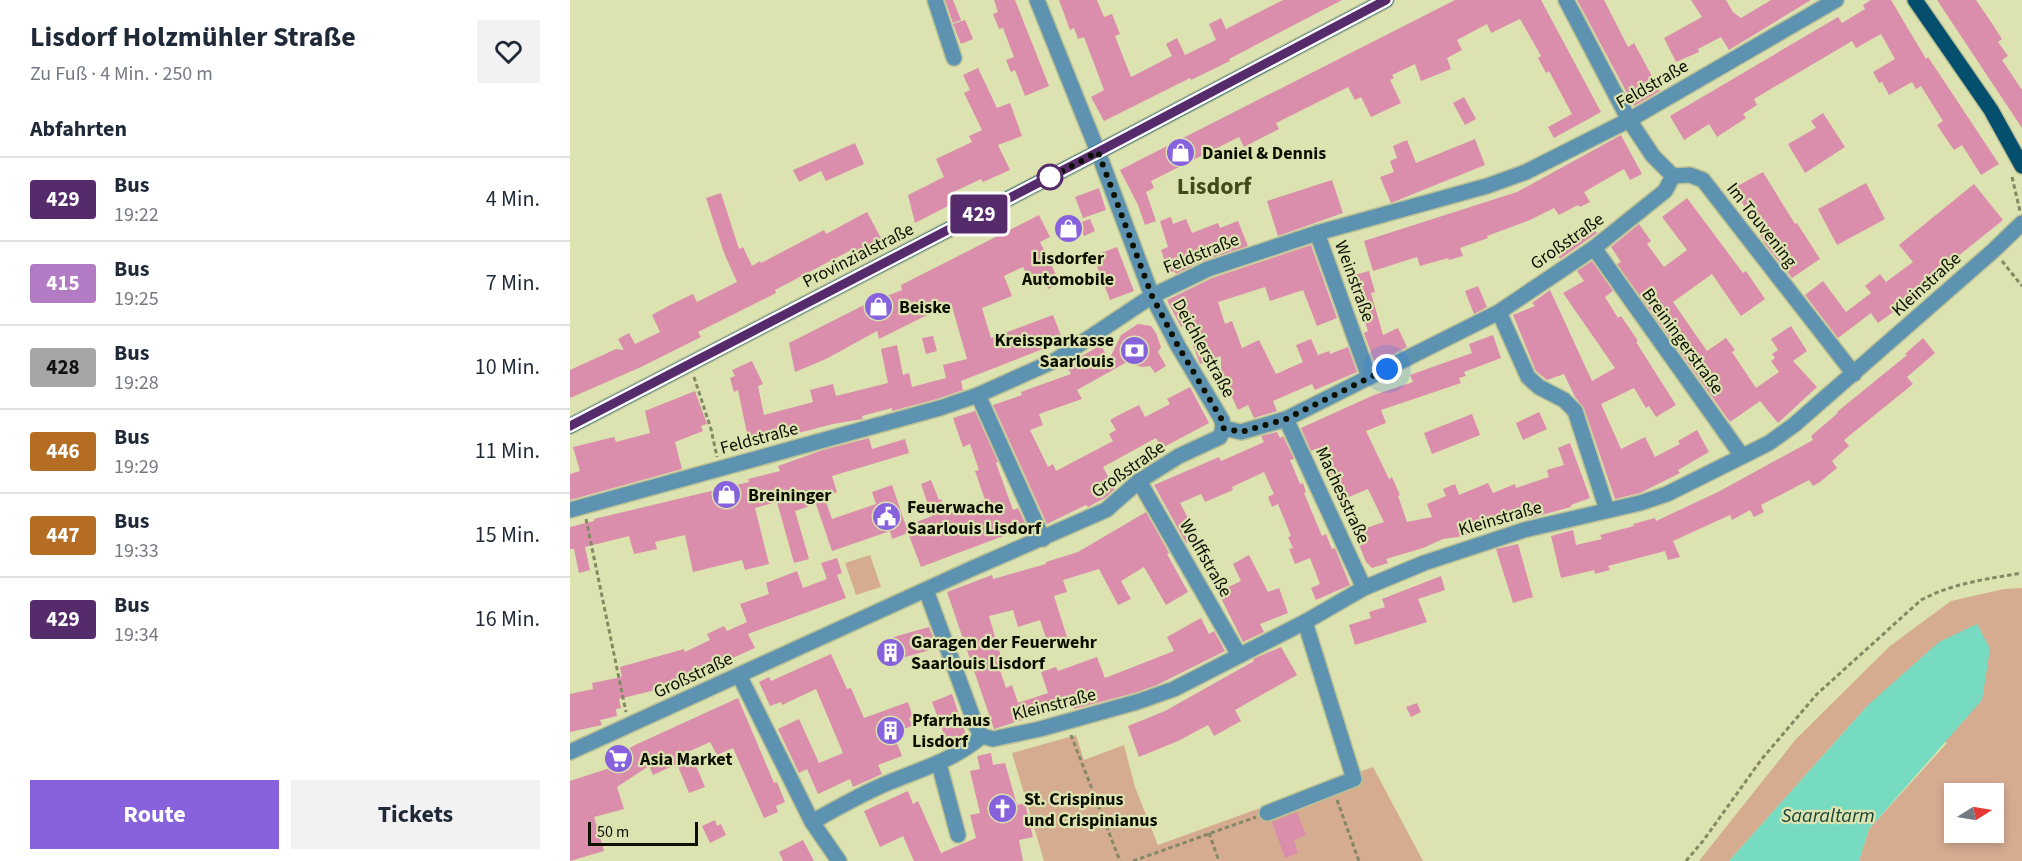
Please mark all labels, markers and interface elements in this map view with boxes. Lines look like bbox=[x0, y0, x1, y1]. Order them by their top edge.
text: Lisdorf Holzmühler Straße bbox=[30, 17, 356, 57]
button: heart bbox=[477, 20, 540, 83]
street label: Feldstraße bbox=[1612, 54, 1693, 115]
text: Zu Fuß · 4 Min. · 250 m bbox=[30, 60, 213, 88]
text: Abfahrten bbox=[30, 113, 127, 145]
shop icon: Daniel & Dennis bbox=[1165, 137, 1197, 169]
place label: Daniel & Dennis bbox=[1202, 141, 1326, 166]
unlabelled marker bbox=[1037, 164, 1063, 190]
text: Bus bbox=[114, 169, 150, 201]
district label: Lisdorf bbox=[1177, 169, 1252, 204]
street label: Im Touvening bbox=[1720, 178, 1803, 273]
text: 4 Min. bbox=[486, 183, 540, 215]
text: 429 bbox=[46, 184, 80, 214]
line badge: 429 bbox=[944, 194, 1014, 234]
text: 429 bbox=[962, 199, 996, 229]
text: 19:22 bbox=[114, 201, 159, 229]
street label: Großstraße bbox=[1525, 207, 1609, 276]
shop icon: Lisdorfer Automobile bbox=[1052, 213, 1084, 245]
street label: Provinzialstraße bbox=[798, 217, 918, 294]
street label: Feldstraße bbox=[1160, 227, 1243, 280]
street label: Weinstraße bbox=[1328, 237, 1381, 325]
place label: Lisdorfer Automobile bbox=[1021, 246, 1114, 292]
street label: Kleinstraße bbox=[1886, 246, 1967, 322]
text: Bus bbox=[114, 253, 150, 285]
text: 7 Min. bbox=[486, 267, 540, 299]
text: 415 bbox=[46, 268, 80, 298]
street label: Breiningerstraße bbox=[1636, 283, 1730, 399]
text: 19:25 bbox=[114, 285, 159, 313]
shop icon: Beiske bbox=[862, 291, 894, 323]
street label: Deichlerstraße bbox=[1166, 294, 1241, 402]
place label: Beiske bbox=[899, 295, 951, 320]
place label: Kreissparkasse Saarlouis bbox=[995, 328, 1114, 374]
bank icon: Kreissparkasse Saarlouis bbox=[1119, 334, 1151, 366]
text: Bus bbox=[114, 337, 150, 369]
text: 10 Min. bbox=[475, 351, 540, 383]
text: 428 bbox=[46, 352, 80, 382]
your location bbox=[1372, 354, 1402, 384]
text: 19:28 bbox=[114, 369, 159, 397]
street label: Feldstraße bbox=[717, 416, 801, 461]
text: Bus bbox=[114, 421, 150, 453]
text: 11 Min. bbox=[475, 435, 540, 467]
street label: Großstraße bbox=[1086, 435, 1170, 504]
text: 446 bbox=[46, 436, 80, 466]
street label: Machesstraße bbox=[1309, 443, 1376, 548]
text: 19:29 bbox=[114, 453, 159, 481]
shop icon: Breininger bbox=[711, 479, 743, 511]
place label: Breininger bbox=[748, 483, 832, 508]
place label: Feuerwache Saarlouis Lisdorf bbox=[907, 495, 1042, 541]
street label: Kleinstraße bbox=[1456, 495, 1545, 542]
public building icon: Feuerwache Saarlouis Lisdorf bbox=[870, 501, 902, 533]
text: Bus bbox=[114, 505, 150, 537]
street label: Wolffstraße bbox=[1173, 515, 1238, 602]
text: 15 Min. bbox=[475, 519, 540, 551]
text: 447 bbox=[46, 520, 80, 550]
text: 19:33 bbox=[114, 537, 159, 565]
text: Bus bbox=[114, 589, 150, 621]
text: 16 Min. bbox=[475, 603, 540, 635]
text: 429 bbox=[46, 604, 80, 634]
text: 19:34 bbox=[114, 621, 159, 649]
place label: Garagen der Feuerwehr Saarlouis Lisdorf bbox=[911, 630, 1098, 676]
building icon: Garagen der Feuerwehr Saarlouis Lisdorf bbox=[874, 636, 906, 668]
street label: Großstraße bbox=[650, 646, 737, 705]
street label: Kleinstraße bbox=[1010, 682, 1099, 727]
place label: Pfarrhaus Lisdorf bbox=[912, 708, 990, 754]
building icon: Pfarrhaus Lisdorf bbox=[875, 714, 907, 746]
supermarket icon: Asia Market bbox=[603, 743, 635, 775]
place label: Asia Market bbox=[639, 747, 732, 772]
button: Route bbox=[30, 780, 279, 849]
button: Tickets bbox=[291, 780, 540, 849]
north arrow bbox=[1944, 783, 2004, 843]
map controls bbox=[1944, 783, 2004, 843]
place label: St. Crispinus und Crispinianus bbox=[1024, 787, 1158, 833]
church icon: St. Crispinus und Crispinianus bbox=[987, 793, 1019, 825]
water label: Saaraltarm bbox=[1781, 802, 1875, 830]
scale bar bbox=[588, 819, 698, 846]
text: 50 m bbox=[597, 821, 629, 843]

